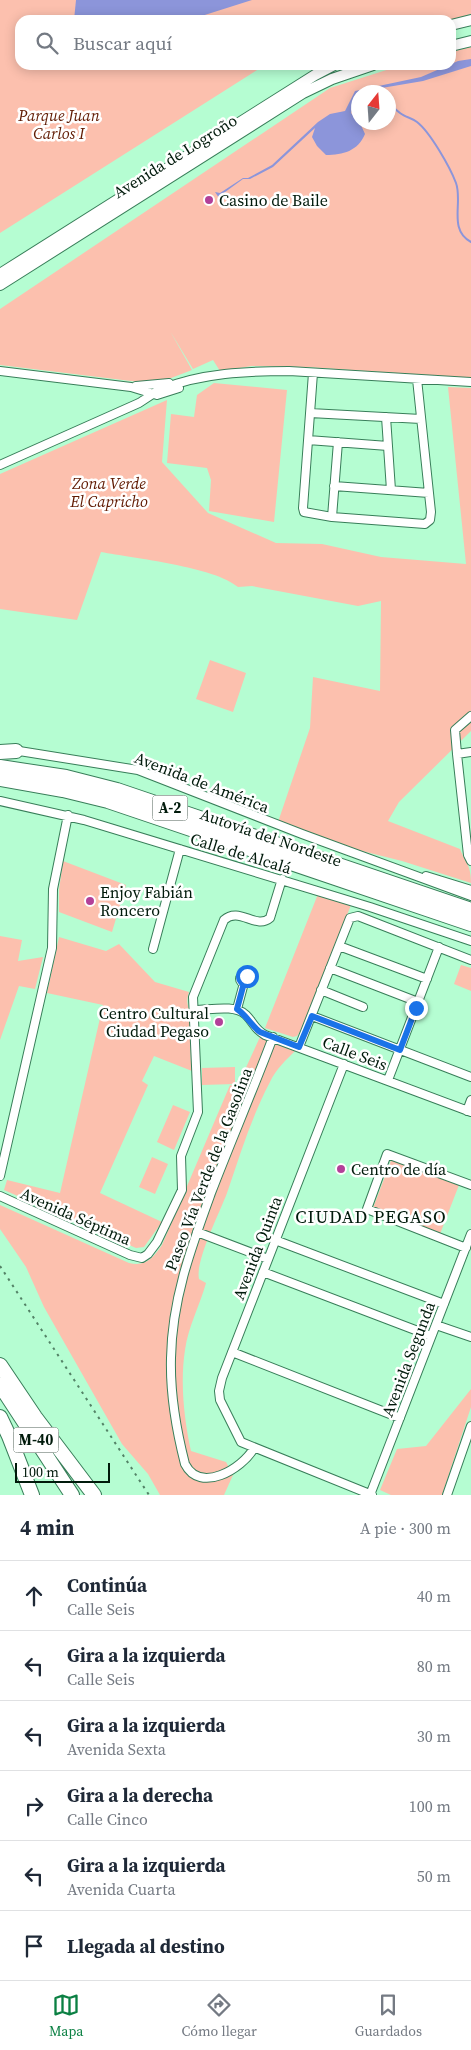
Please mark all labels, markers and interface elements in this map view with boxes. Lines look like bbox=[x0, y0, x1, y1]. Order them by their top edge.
search box bbox=[15, 15, 456, 70]
icon: search bbox=[33, 29, 61, 57]
text: Buscar aquí bbox=[73, 30, 172, 56]
north arrow bbox=[351, 85, 396, 130]
park label: Parque Juan Carlos I bbox=[17, 104, 100, 144]
street label: Avenida de Logroño bbox=[109, 109, 241, 203]
place label: Casino de Baile bbox=[219, 189, 328, 211]
marker: Casino de Baile bbox=[203, 194, 215, 206]
park label: Zona Verde El Capricho bbox=[69, 472, 148, 512]
street label: Avenida de América bbox=[132, 746, 273, 818]
road number: A-2 bbox=[152, 796, 188, 820]
street label: Autovía del Nordeste bbox=[197, 802, 345, 872]
street label: Calle de Alcalá bbox=[188, 827, 295, 879]
place label: Enjoy Fabián Roncero bbox=[100, 881, 193, 921]
marker: Enjoy Fabián Roncero bbox=[84, 895, 96, 907]
route start bbox=[236, 965, 259, 988]
route end bbox=[405, 997, 428, 1020]
place label: Centro Cultural Ciudad Pegaso bbox=[99, 1002, 209, 1042]
marker: Centro Cultural Ciudad Pegaso bbox=[213, 1016, 225, 1028]
street label: Calle Seis bbox=[319, 1031, 391, 1075]
street label: Paseo Vía Verde de la Gasolina bbox=[159, 1063, 257, 1274]
place label: Centro de día bbox=[351, 1158, 447, 1180]
marker: Centro de día bbox=[335, 1163, 347, 1175]
street label: Avenida Séptima bbox=[17, 1182, 135, 1251]
street label: Avenida Quinta bbox=[227, 1192, 287, 1303]
district label: CIUDAD PEGASO bbox=[295, 1204, 447, 1229]
street label: Avenida Segunda bbox=[376, 1298, 440, 1420]
road number: M-40 bbox=[14, 1428, 58, 1452]
scale bar bbox=[15, 1460, 110, 1483]
text: 100 m bbox=[22, 1462, 59, 1482]
text: 4 min bbox=[20, 1513, 75, 1542]
text: A pie · 300 m bbox=[360, 1517, 451, 1539]
text: Continúa bbox=[67, 1572, 147, 1598]
icon: ahead bbox=[20, 1582, 48, 1610]
text: 40 m bbox=[417, 1585, 451, 1607]
text: Calle Seis bbox=[67, 1598, 135, 1620]
text: Gira a la izquierda bbox=[67, 1642, 226, 1668]
icon: left bbox=[20, 1652, 48, 1680]
text: 80 m bbox=[417, 1655, 451, 1677]
text: Calle Seis bbox=[67, 1668, 135, 1690]
text: Gira a la izquierda bbox=[67, 1712, 226, 1738]
icon: left bbox=[20, 1722, 48, 1750]
text: 30 m bbox=[417, 1725, 451, 1747]
text: Avenida Sexta bbox=[67, 1738, 166, 1760]
text: Gira a la derecha bbox=[67, 1782, 213, 1808]
icon: right bbox=[20, 1792, 48, 1820]
text: 100 m bbox=[409, 1795, 451, 1817]
text: Calle Cinco bbox=[67, 1808, 148, 1830]
text: Gira a la izquierda bbox=[67, 1852, 226, 1878]
icon: left bbox=[20, 1862, 48, 1890]
text: 50 m bbox=[417, 1865, 451, 1887]
text: Avenida Cuarta bbox=[67, 1878, 176, 1900]
icon: arrive bbox=[20, 1932, 48, 1960]
text: Llegada al destino bbox=[67, 1933, 225, 1959]
tab: Mapa bbox=[49, 1991, 83, 2041]
tab: Cómo llegar bbox=[181, 1991, 257, 2041]
tab: Guardados bbox=[355, 1991, 422, 2041]

